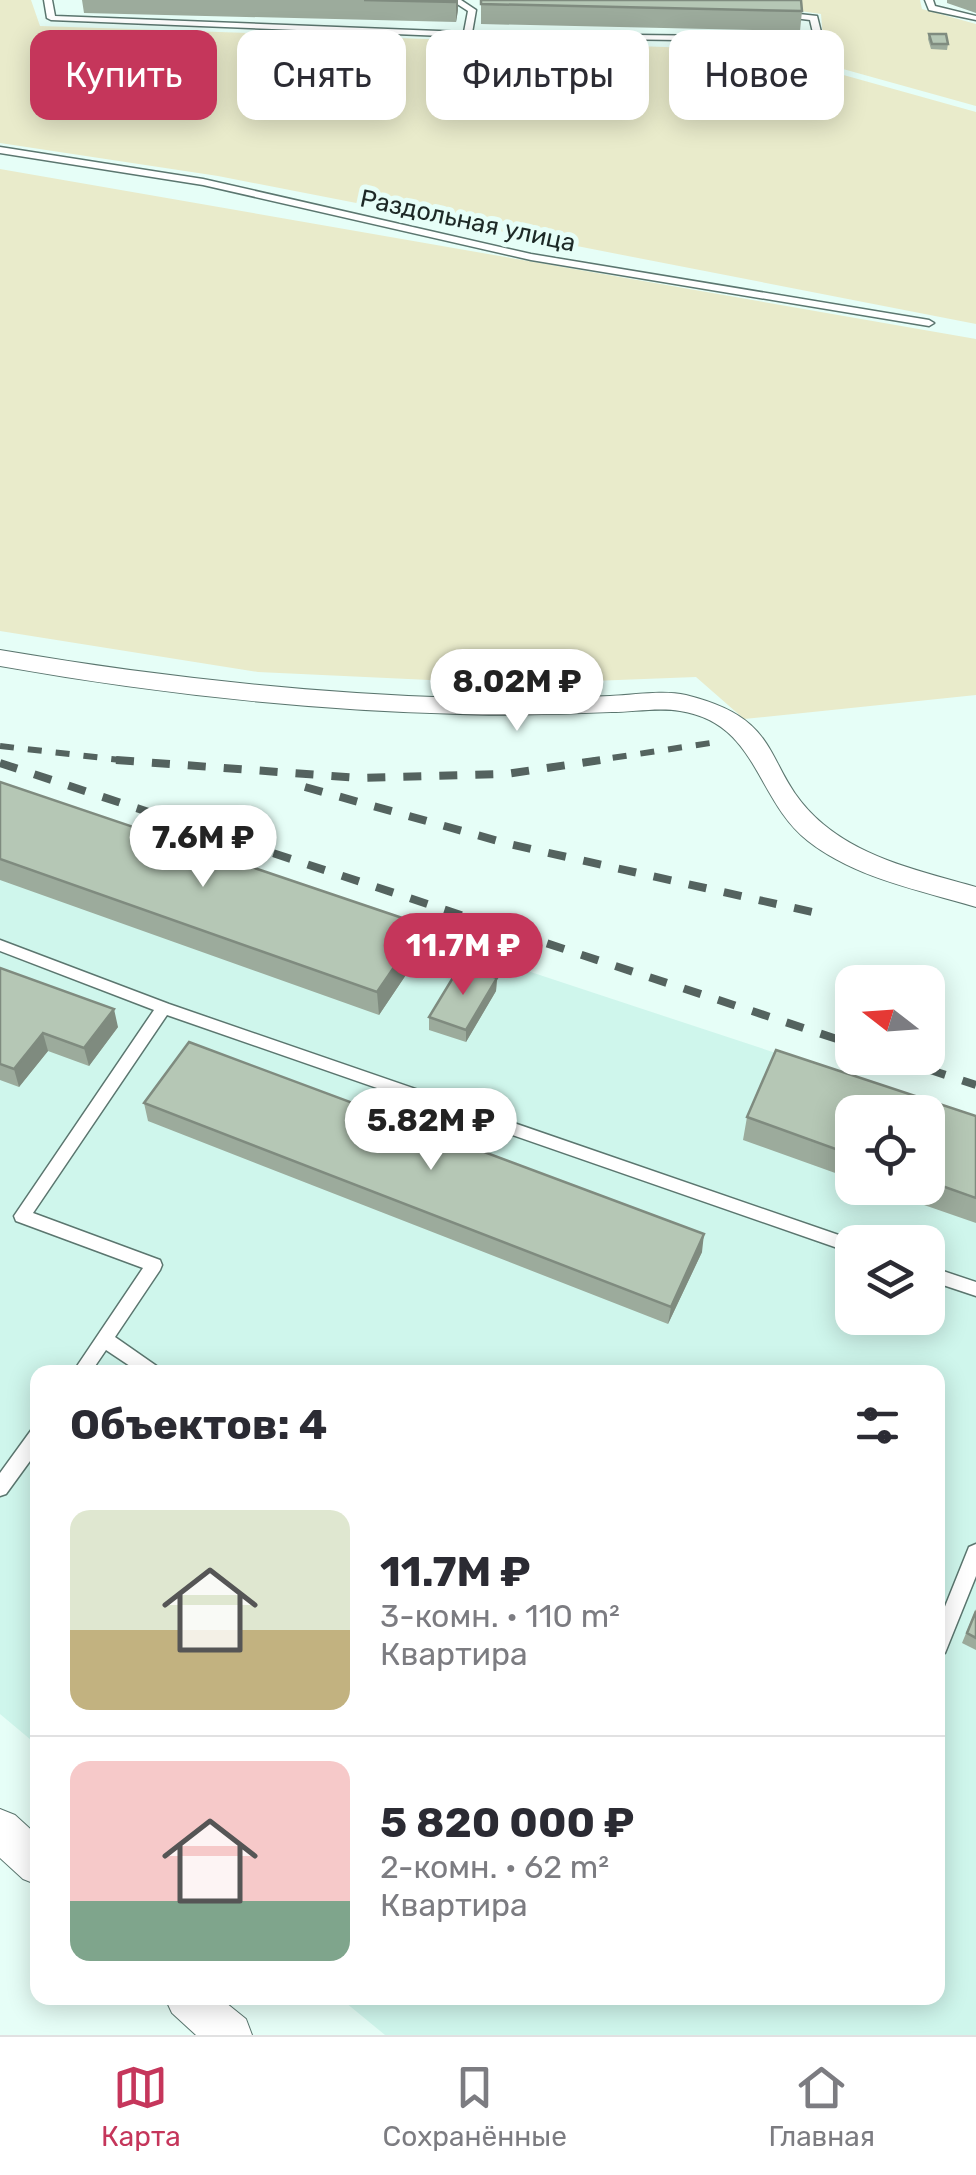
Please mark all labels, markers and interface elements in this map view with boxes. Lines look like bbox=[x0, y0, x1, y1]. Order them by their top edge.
chip: Купить bbox=[30, 30, 217, 120]
chip: Снять bbox=[237, 30, 406, 120]
chip: Фильтры bbox=[426, 30, 649, 120]
chip: Новое bbox=[669, 30, 844, 120]
street label: Раздольная улица bbox=[358, 183, 578, 257]
pin: 8.02M ₽ bbox=[425, 649, 609, 734]
text: 8.02M ₽ bbox=[452, 662, 582, 700]
pin: 7.6M ₽ bbox=[122, 805, 284, 890]
text: 7.6M ₽ bbox=[152, 818, 254, 856]
pin: 11.7M ₽ bbox=[371, 913, 555, 998]
text: 11.7M ₽ bbox=[406, 926, 520, 964]
north arrow bbox=[835, 965, 945, 1075]
map controls bbox=[835, 965, 945, 1335]
pin: 5.82M ₽ bbox=[339, 1088, 523, 1173]
button: locate bbox=[835, 1095, 945, 1205]
text: 5.82M ₽ bbox=[367, 1101, 495, 1139]
button: layers bbox=[835, 1225, 945, 1335]
icon: filters bbox=[850, 1398, 905, 1453]
text: Объектов: 4 bbox=[70, 1400, 327, 1450]
text: 11.7M ₽ bbox=[380, 1547, 530, 1597]
icon: home bbox=[150, 1550, 270, 1670]
text: 3-комн. · 110 m² bbox=[380, 1597, 620, 1635]
text: Квартира bbox=[380, 1635, 528, 1673]
text: 5 820 000 ₽ bbox=[380, 1798, 634, 1848]
icon: home bbox=[150, 1801, 270, 1921]
text: 2-комн. · 62 m² bbox=[380, 1848, 609, 1886]
text: Квартира bbox=[380, 1886, 528, 1924]
tab: Карта bbox=[101, 2060, 181, 2153]
tab: Сохранённые bbox=[383, 2060, 567, 2153]
tab: Главная bbox=[769, 2060, 875, 2153]

